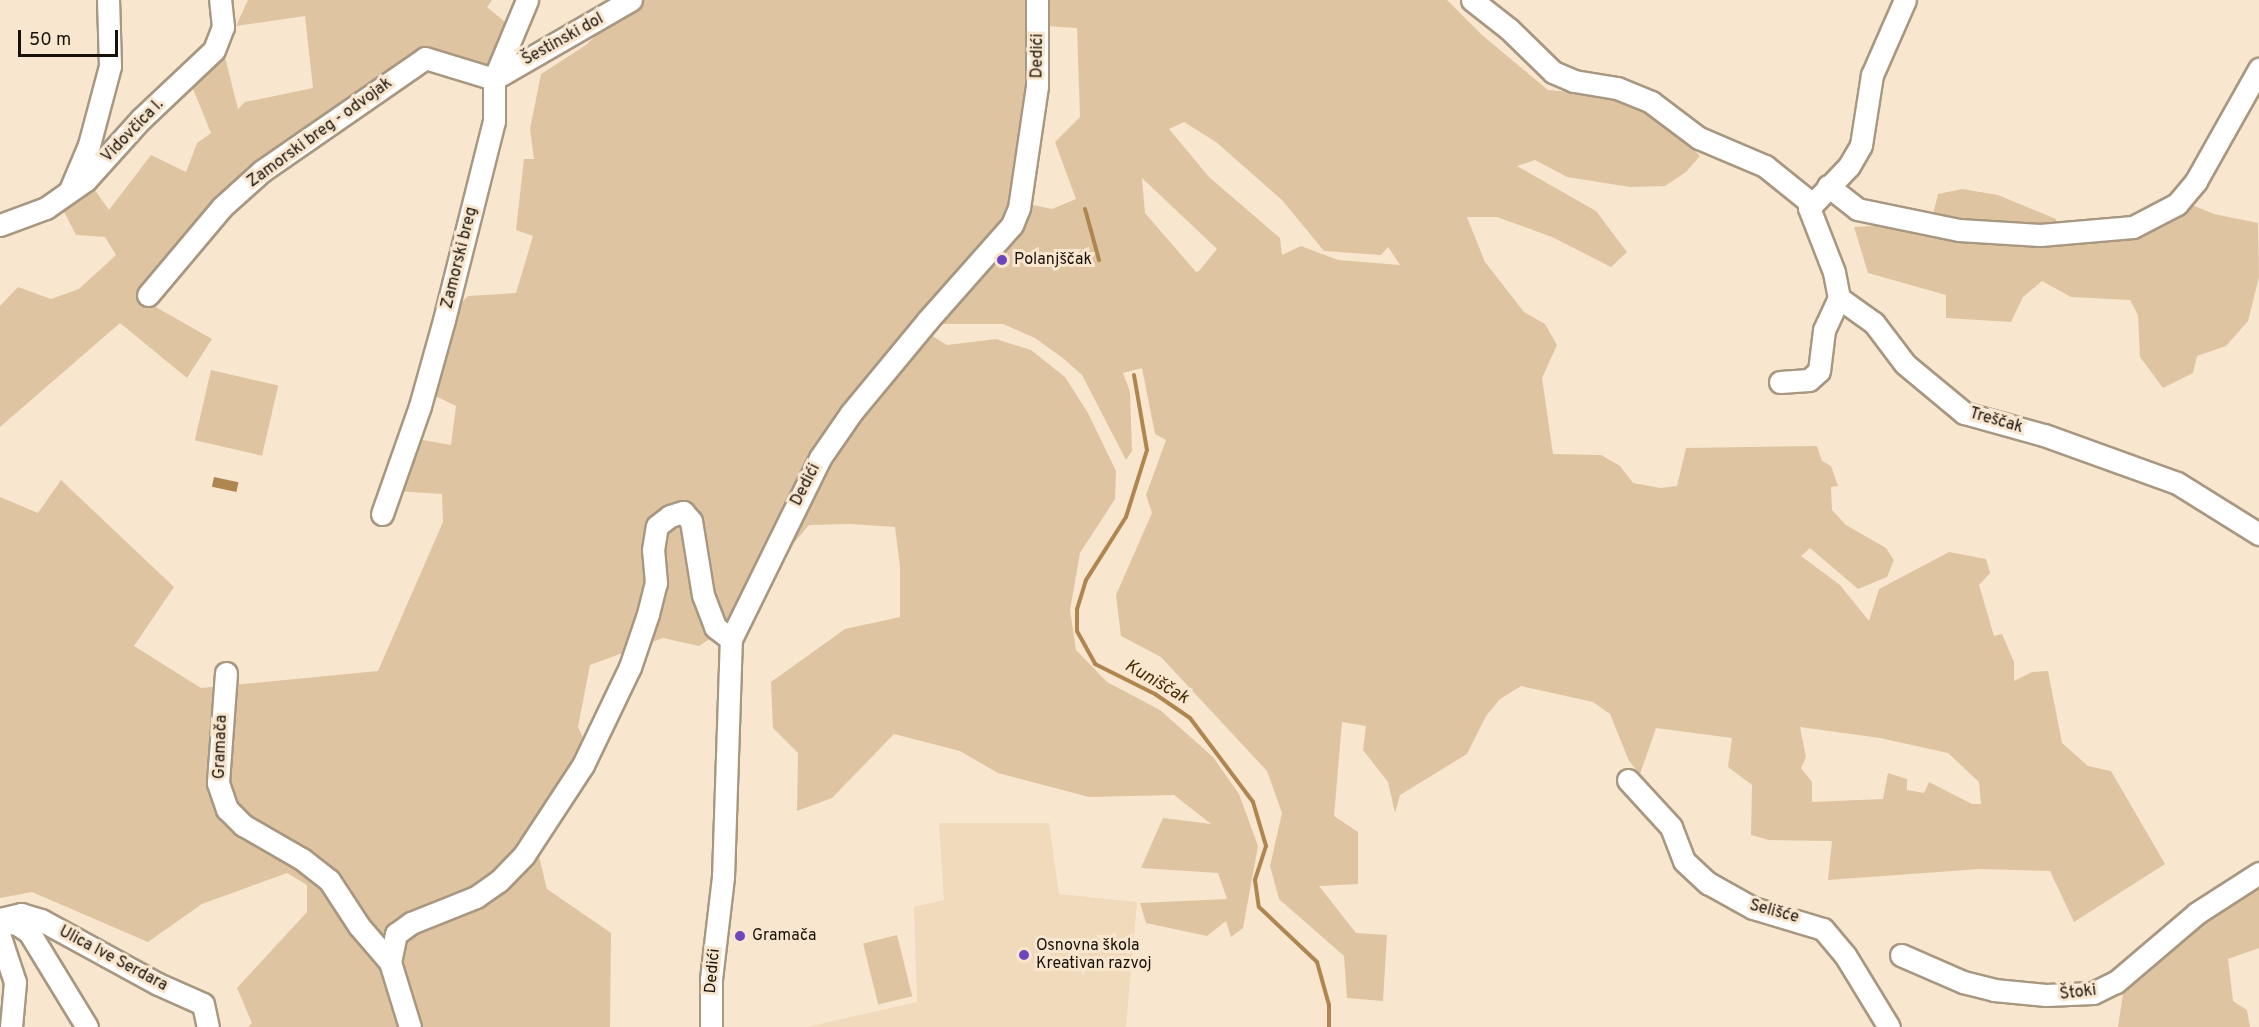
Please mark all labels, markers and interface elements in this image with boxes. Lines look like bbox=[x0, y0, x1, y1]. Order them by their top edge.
street label: Šestinski dol bbox=[519, 10, 607, 70]
scale bar bbox=[21, 18, 122, 56]
text: 50 m bbox=[29, 29, 71, 52]
street label: Dedići bbox=[1028, 33, 1048, 79]
street label: Zamorski breg - odvojak bbox=[244, 74, 396, 192]
street label: Vidovčica I. bbox=[98, 95, 168, 167]
street label: Zamorski breg bbox=[438, 205, 482, 311]
place label: Polanjščak bbox=[1014, 250, 1092, 270]
marker: Polanjščak bbox=[995, 253, 1009, 267]
street label: Treščak bbox=[1967, 404, 2025, 438]
street label: Dedići bbox=[787, 461, 825, 509]
water label: Kuniščak bbox=[1120, 656, 1192, 710]
street label: Gramača bbox=[210, 714, 232, 780]
street label: Selišće bbox=[1747, 896, 1801, 928]
street label: Ulica Ive Serdara bbox=[55, 922, 171, 996]
place label: Gramača bbox=[752, 926, 817, 946]
marker: Gramača bbox=[733, 929, 747, 943]
place label: Osnovna škola Kreativan razvoj bbox=[1036, 936, 1152, 974]
street label: Dedići bbox=[701, 948, 725, 994]
marker: Osnovna škola Kreativan razvoj bbox=[1017, 948, 1031, 962]
street label: Štoki bbox=[2059, 981, 2097, 1005]

